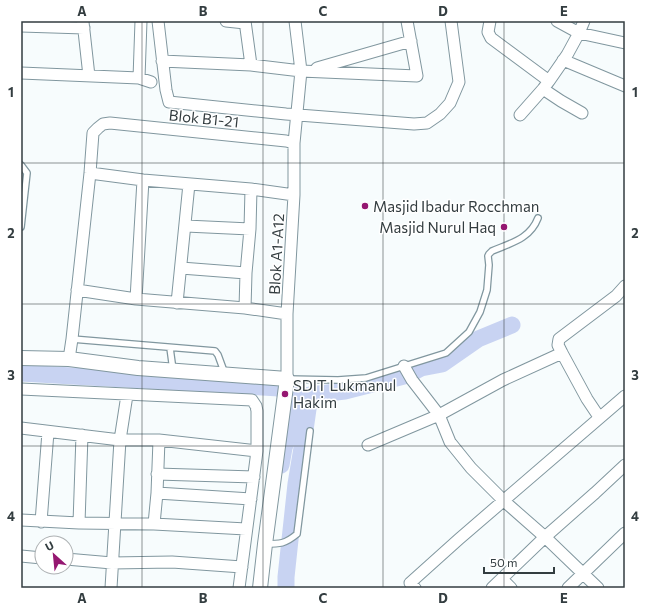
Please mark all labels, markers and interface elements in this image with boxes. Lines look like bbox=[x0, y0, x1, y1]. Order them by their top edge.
text: A bbox=[77, 3, 87, 19]
text: B bbox=[199, 3, 208, 19]
text: C bbox=[319, 3, 328, 19]
text: D bbox=[438, 3, 448, 19]
text: E bbox=[560, 3, 568, 19]
text: 1 bbox=[8, 84, 14, 100]
text: 1 bbox=[632, 84, 638, 100]
street label: Blok B1-21 bbox=[168, 105, 240, 131]
place label: Masjid Ibadur Rocchman bbox=[373, 197, 539, 215]
marker: Masjid Ibadur Rocchman bbox=[360, 201, 370, 211]
street label: Blok A1-A12 bbox=[265, 213, 287, 295]
place label: Masjid Nurul Haq bbox=[379, 218, 496, 236]
marker: Masjid Nurul Haq bbox=[499, 222, 509, 232]
text: 2 bbox=[7, 225, 15, 241]
text: 2 bbox=[631, 225, 639, 241]
text: 3 bbox=[7, 367, 15, 383]
text: 3 bbox=[631, 367, 639, 383]
place label: SDIT Lukmanul Hakim bbox=[293, 376, 396, 411]
marker: SDIT Lukmanul Hakim bbox=[280, 389, 290, 399]
text: 4 bbox=[7, 508, 15, 524]
text: 4 bbox=[631, 508, 639, 524]
north arrow bbox=[34, 535, 74, 575]
text: U bbox=[43, 538, 56, 553]
scale bar bbox=[484, 549, 554, 575]
text: 50 m bbox=[490, 555, 518, 569]
text: A bbox=[77, 590, 87, 606]
text: B bbox=[199, 590, 208, 606]
text: C bbox=[319, 590, 328, 606]
text: D bbox=[438, 590, 448, 606]
text: E bbox=[560, 590, 568, 606]

